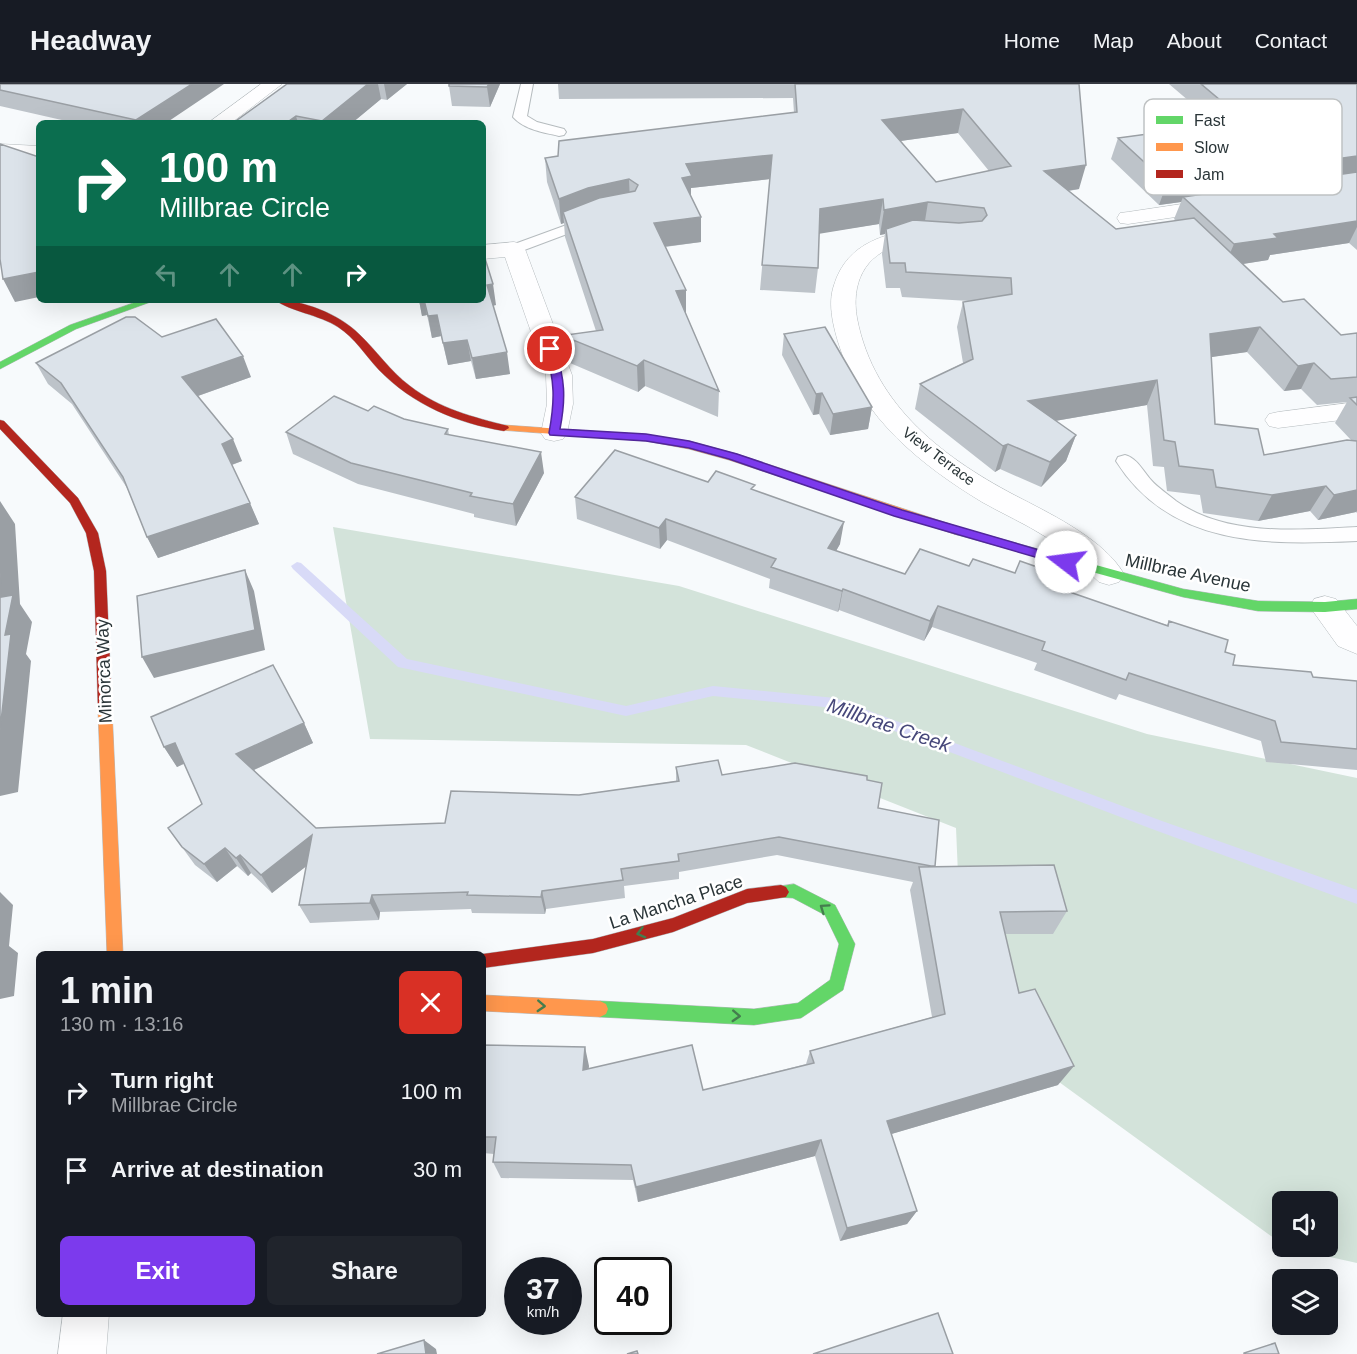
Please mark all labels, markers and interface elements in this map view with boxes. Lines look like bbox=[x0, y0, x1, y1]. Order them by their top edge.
text: Headway bbox=[30, 25, 151, 56]
text: Home bbox=[1004, 29, 1060, 52]
text: Map bbox=[1093, 29, 1134, 52]
text: About bbox=[1167, 29, 1222, 52]
text: Contact bbox=[1255, 29, 1327, 52]
legend bbox=[1144, 99, 1342, 195]
text: Fast bbox=[1194, 112, 1226, 129]
text: Slow bbox=[1194, 139, 1229, 156]
icon: right bbox=[60, 144, 138, 222]
text: 100 m bbox=[159, 144, 278, 191]
text: Jam bbox=[1194, 166, 1224, 183]
text: Millbrae Circle bbox=[159, 193, 330, 223]
icon: left bbox=[150, 258, 183, 291]
icon: ahead bbox=[213, 258, 246, 291]
icon: ahead bbox=[276, 258, 309, 291]
icon: right bbox=[339, 258, 372, 291]
pin bbox=[524, 323, 575, 374]
icon: arrive bbox=[533, 332, 566, 365]
street label: View Terrace bbox=[899, 423, 979, 489]
position arrow bbox=[1034, 530, 1098, 594]
street label: Millbrae Avenue bbox=[1123, 550, 1253, 596]
street label: Minorca Way bbox=[92, 619, 116, 723]
water label: Millbrae Creek bbox=[824, 694, 954, 757]
street label: La Mancha Place bbox=[607, 871, 745, 933]
one-way arrow bbox=[820, 904, 831, 915]
one-way arrow bbox=[636, 926, 646, 939]
text: 1 min bbox=[60, 970, 154, 1011]
button: close bbox=[399, 971, 462, 1034]
one-way arrow bbox=[537, 999, 546, 1012]
one-way arrow bbox=[732, 1009, 741, 1022]
text: 130 m · 13:16 bbox=[60, 1013, 183, 1035]
text: Turn right bbox=[111, 1068, 213, 1093]
icon: right bbox=[60, 1076, 93, 1109]
text: 100 m bbox=[401, 1079, 462, 1104]
text: Millbrae Circle bbox=[111, 1094, 238, 1116]
icon: arrive bbox=[60, 1154, 93, 1187]
text: Arrive at destination bbox=[111, 1157, 324, 1182]
text: 30 m bbox=[413, 1157, 462, 1182]
map controls bbox=[1272, 1191, 1338, 1335]
button: sound bbox=[1272, 1191, 1338, 1257]
button: Exit bbox=[60, 1236, 255, 1305]
button: Share bbox=[267, 1236, 462, 1305]
speed limit sign: 40 bbox=[594, 1257, 672, 1335]
button: layers bbox=[1272, 1269, 1338, 1335]
text: 37 bbox=[526, 1272, 560, 1305]
text: km/h bbox=[527, 1303, 559, 1320]

